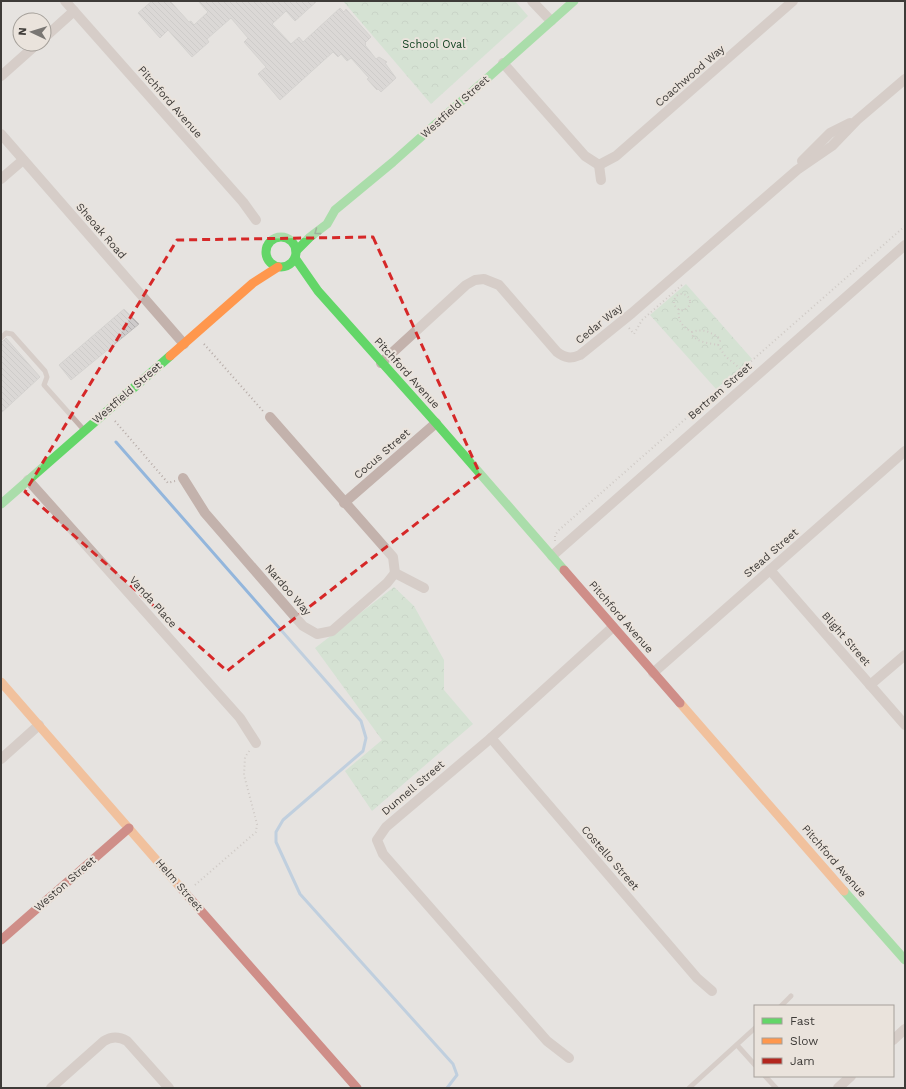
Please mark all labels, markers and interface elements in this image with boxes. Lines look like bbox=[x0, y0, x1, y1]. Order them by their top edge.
north arrow bbox=[12, 12, 52, 52]
text: N bbox=[16, 27, 29, 36]
park label: School Oval bbox=[402, 38, 466, 51]
street label: Coachwood Way bbox=[653, 42, 728, 110]
street label: Pitchford Avenue bbox=[135, 63, 205, 141]
street label: Westfield Street bbox=[418, 73, 492, 141]
street label: Sheoak Road bbox=[73, 200, 129, 262]
one-way arrow bbox=[314, 227, 321, 234]
street label: Cedar Way bbox=[573, 301, 625, 347]
street label: Pitchford Avenue bbox=[372, 335, 442, 411]
street label: Westfield Street bbox=[90, 359, 165, 427]
street label: Bertram Street bbox=[685, 360, 755, 422]
street label: Cocus Street bbox=[351, 426, 413, 482]
street label: Stead Street bbox=[741, 526, 801, 580]
street label: Nardoo Way bbox=[262, 562, 314, 619]
street label: Vanda Place bbox=[126, 574, 180, 630]
street label: Pitchford Avenue bbox=[586, 578, 656, 656]
street label: Blight Street bbox=[819, 609, 873, 669]
street label: Dunnell Street bbox=[379, 758, 447, 818]
street label: Pitchford Avenue bbox=[799, 822, 869, 900]
street label: Costello Street bbox=[578, 823, 642, 893]
street label: Weston Street bbox=[32, 854, 99, 914]
street label: Helm Street bbox=[153, 856, 205, 914]
legend bbox=[754, 1005, 894, 1077]
text: Fast bbox=[790, 1014, 815, 1028]
text: Slow bbox=[790, 1034, 818, 1048]
text: Jam bbox=[790, 1054, 815, 1068]

